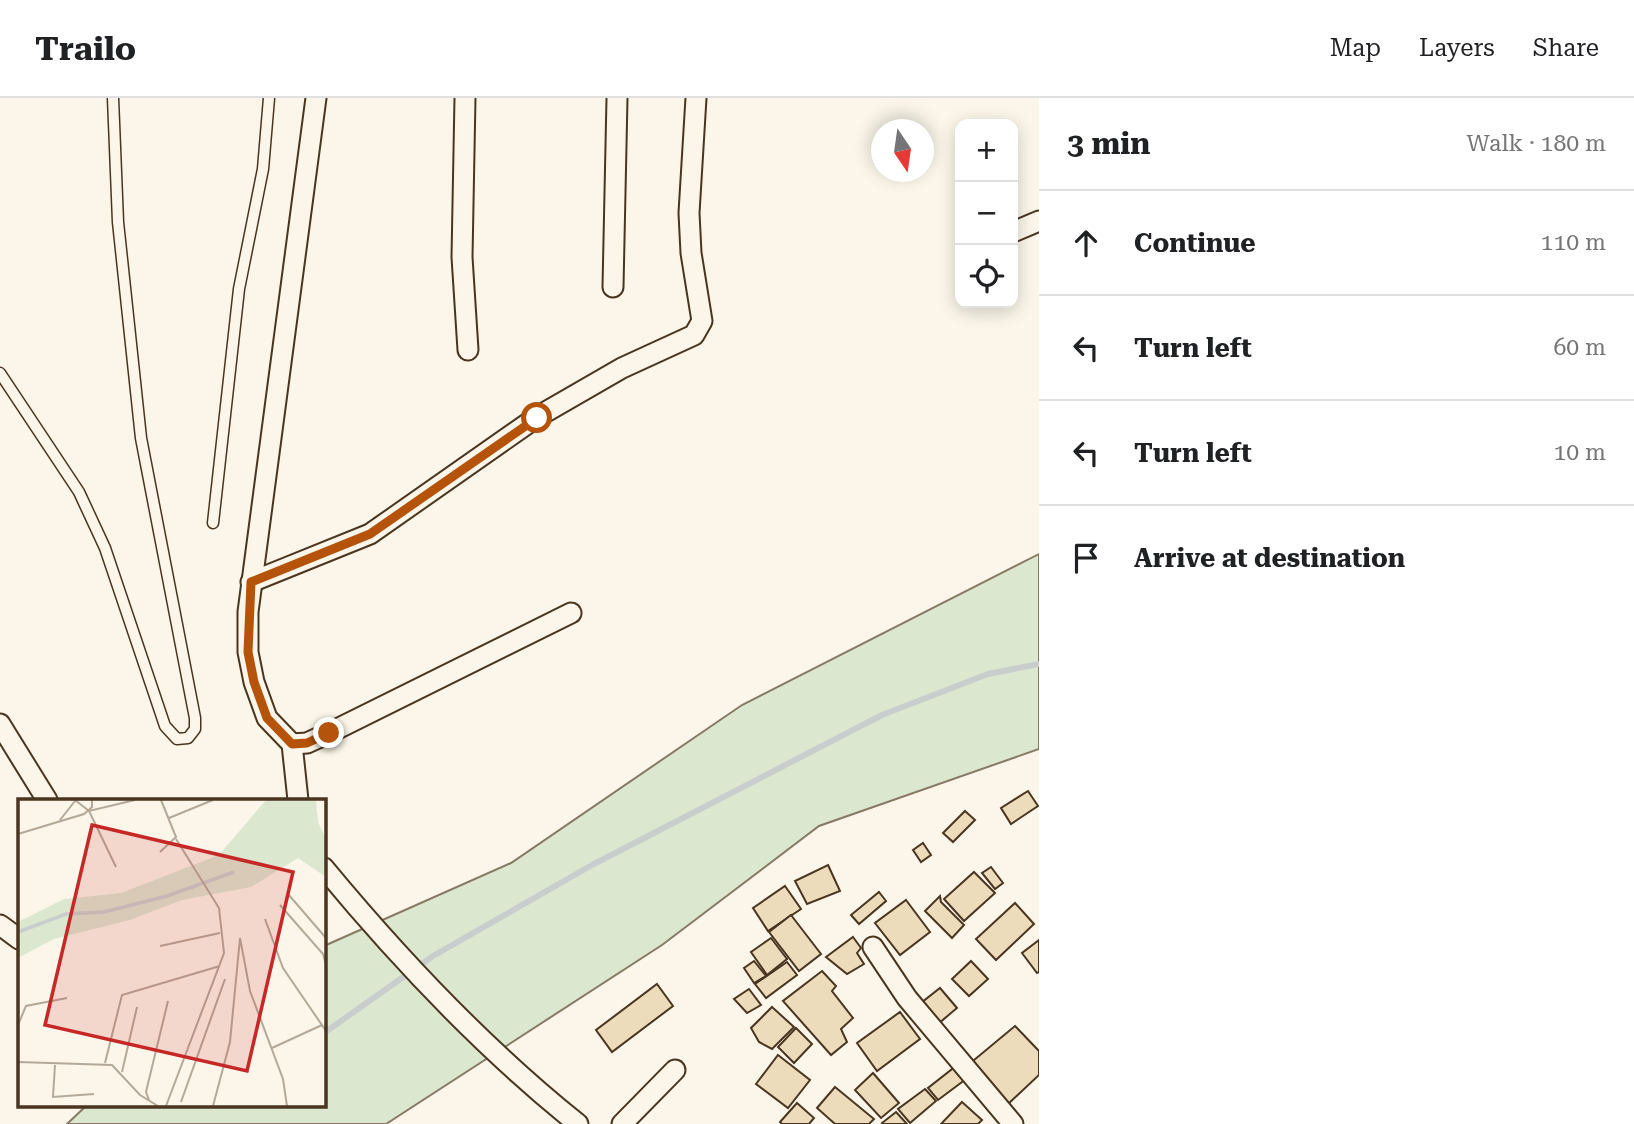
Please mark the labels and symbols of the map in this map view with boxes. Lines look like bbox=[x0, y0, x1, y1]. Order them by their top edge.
north arrow bbox=[871, 119, 934, 182]
route start bbox=[521, 402, 552, 433]
route end bbox=[313, 717, 344, 748]
inset map bbox=[18, 799, 326, 1107]

